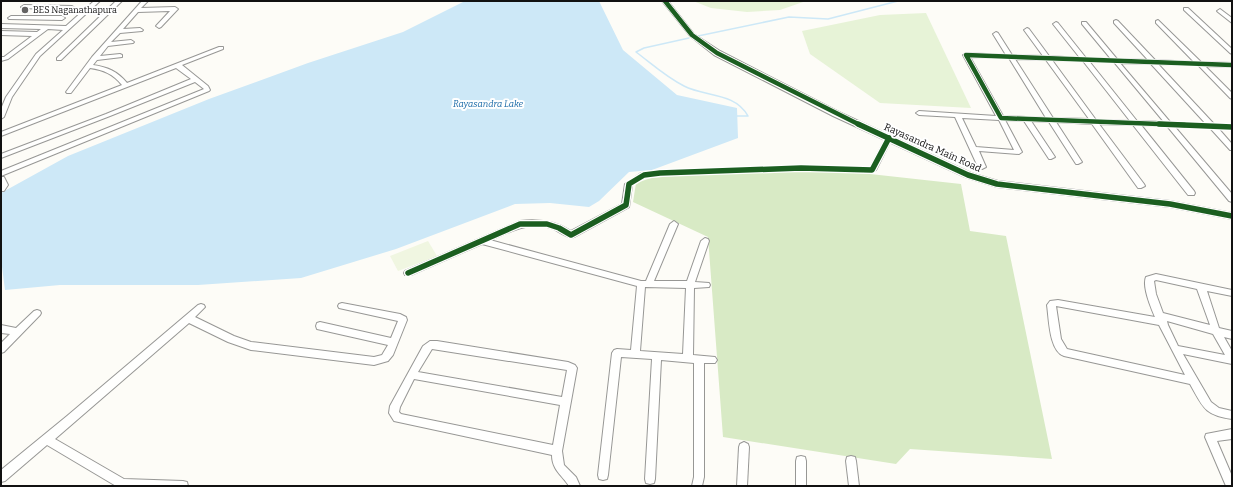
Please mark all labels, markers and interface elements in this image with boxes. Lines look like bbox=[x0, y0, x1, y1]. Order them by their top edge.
marker: BES Naganathapura bbox=[20, 5, 30, 15]
place label: BES Naganathapura bbox=[33, 5, 117, 15]
water label: Rayasandra Lake bbox=[453, 99, 524, 109]
street label: Rayasandra Main Road bbox=[882, 121, 983, 175]

